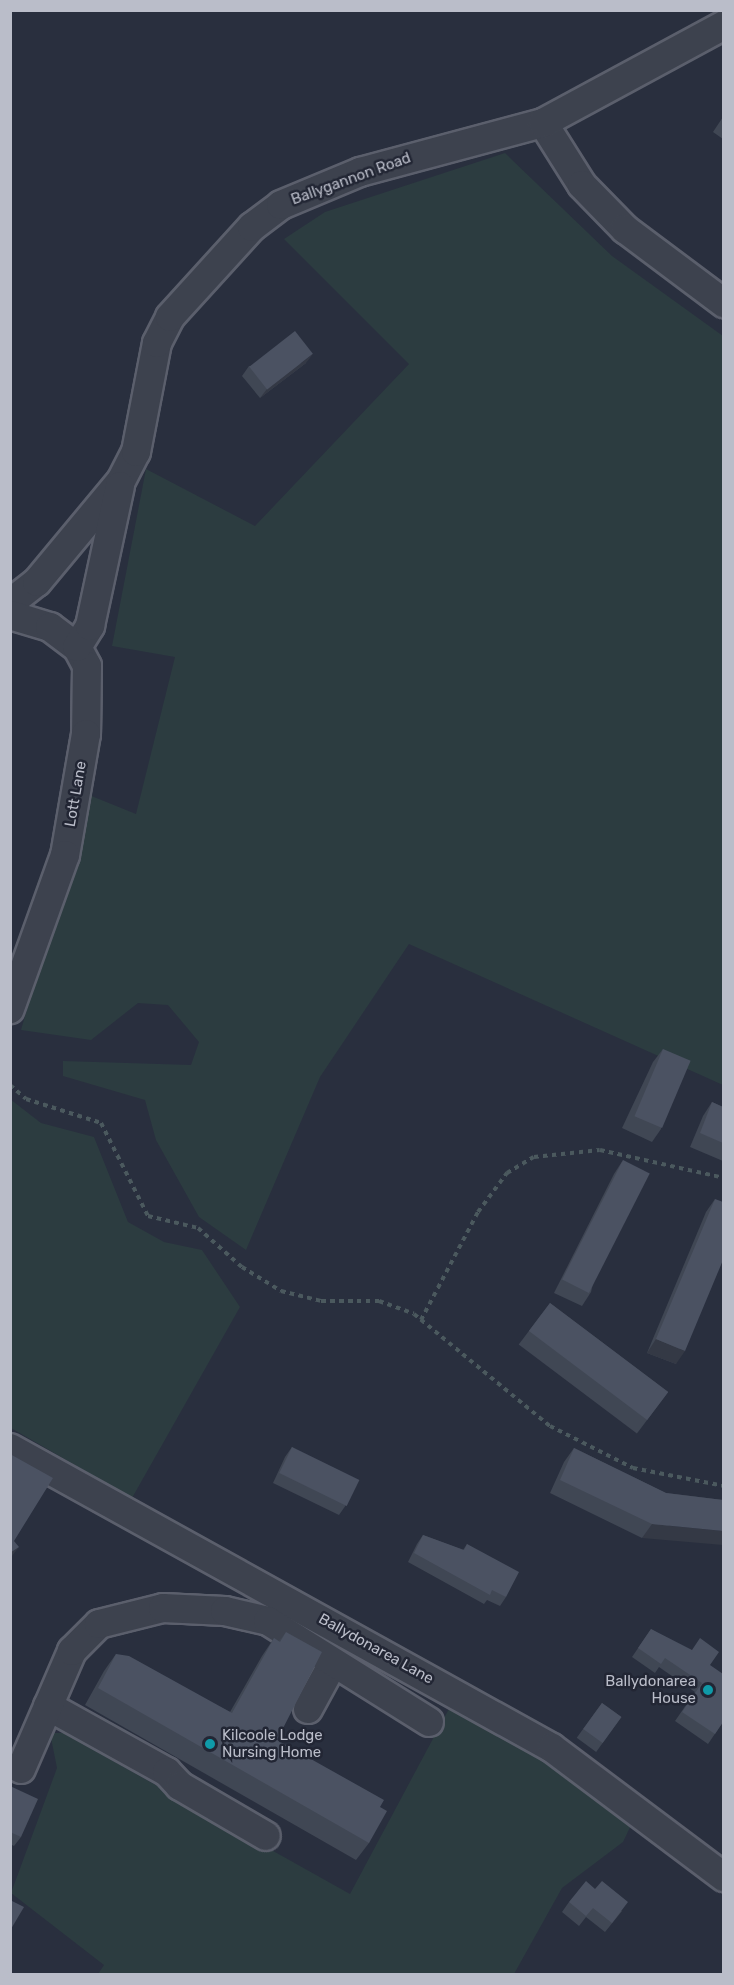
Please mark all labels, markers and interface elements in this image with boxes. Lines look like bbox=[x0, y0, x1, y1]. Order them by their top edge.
street label: Ballygannon Road bbox=[289, 149, 413, 209]
street label: Lott Lane bbox=[61, 760, 91, 828]
street label: Ballydonarea Lane bbox=[315, 1610, 437, 1688]
place label: Ballydonarea House bbox=[605, 1672, 696, 1707]
marker: Ballydonarea House bbox=[701, 1683, 715, 1697]
place label: Kilcoole Lodge Nursing Home bbox=[222, 1726, 323, 1761]
marker: Kilcoole Lodge Nursing Home bbox=[203, 1737, 217, 1751]

